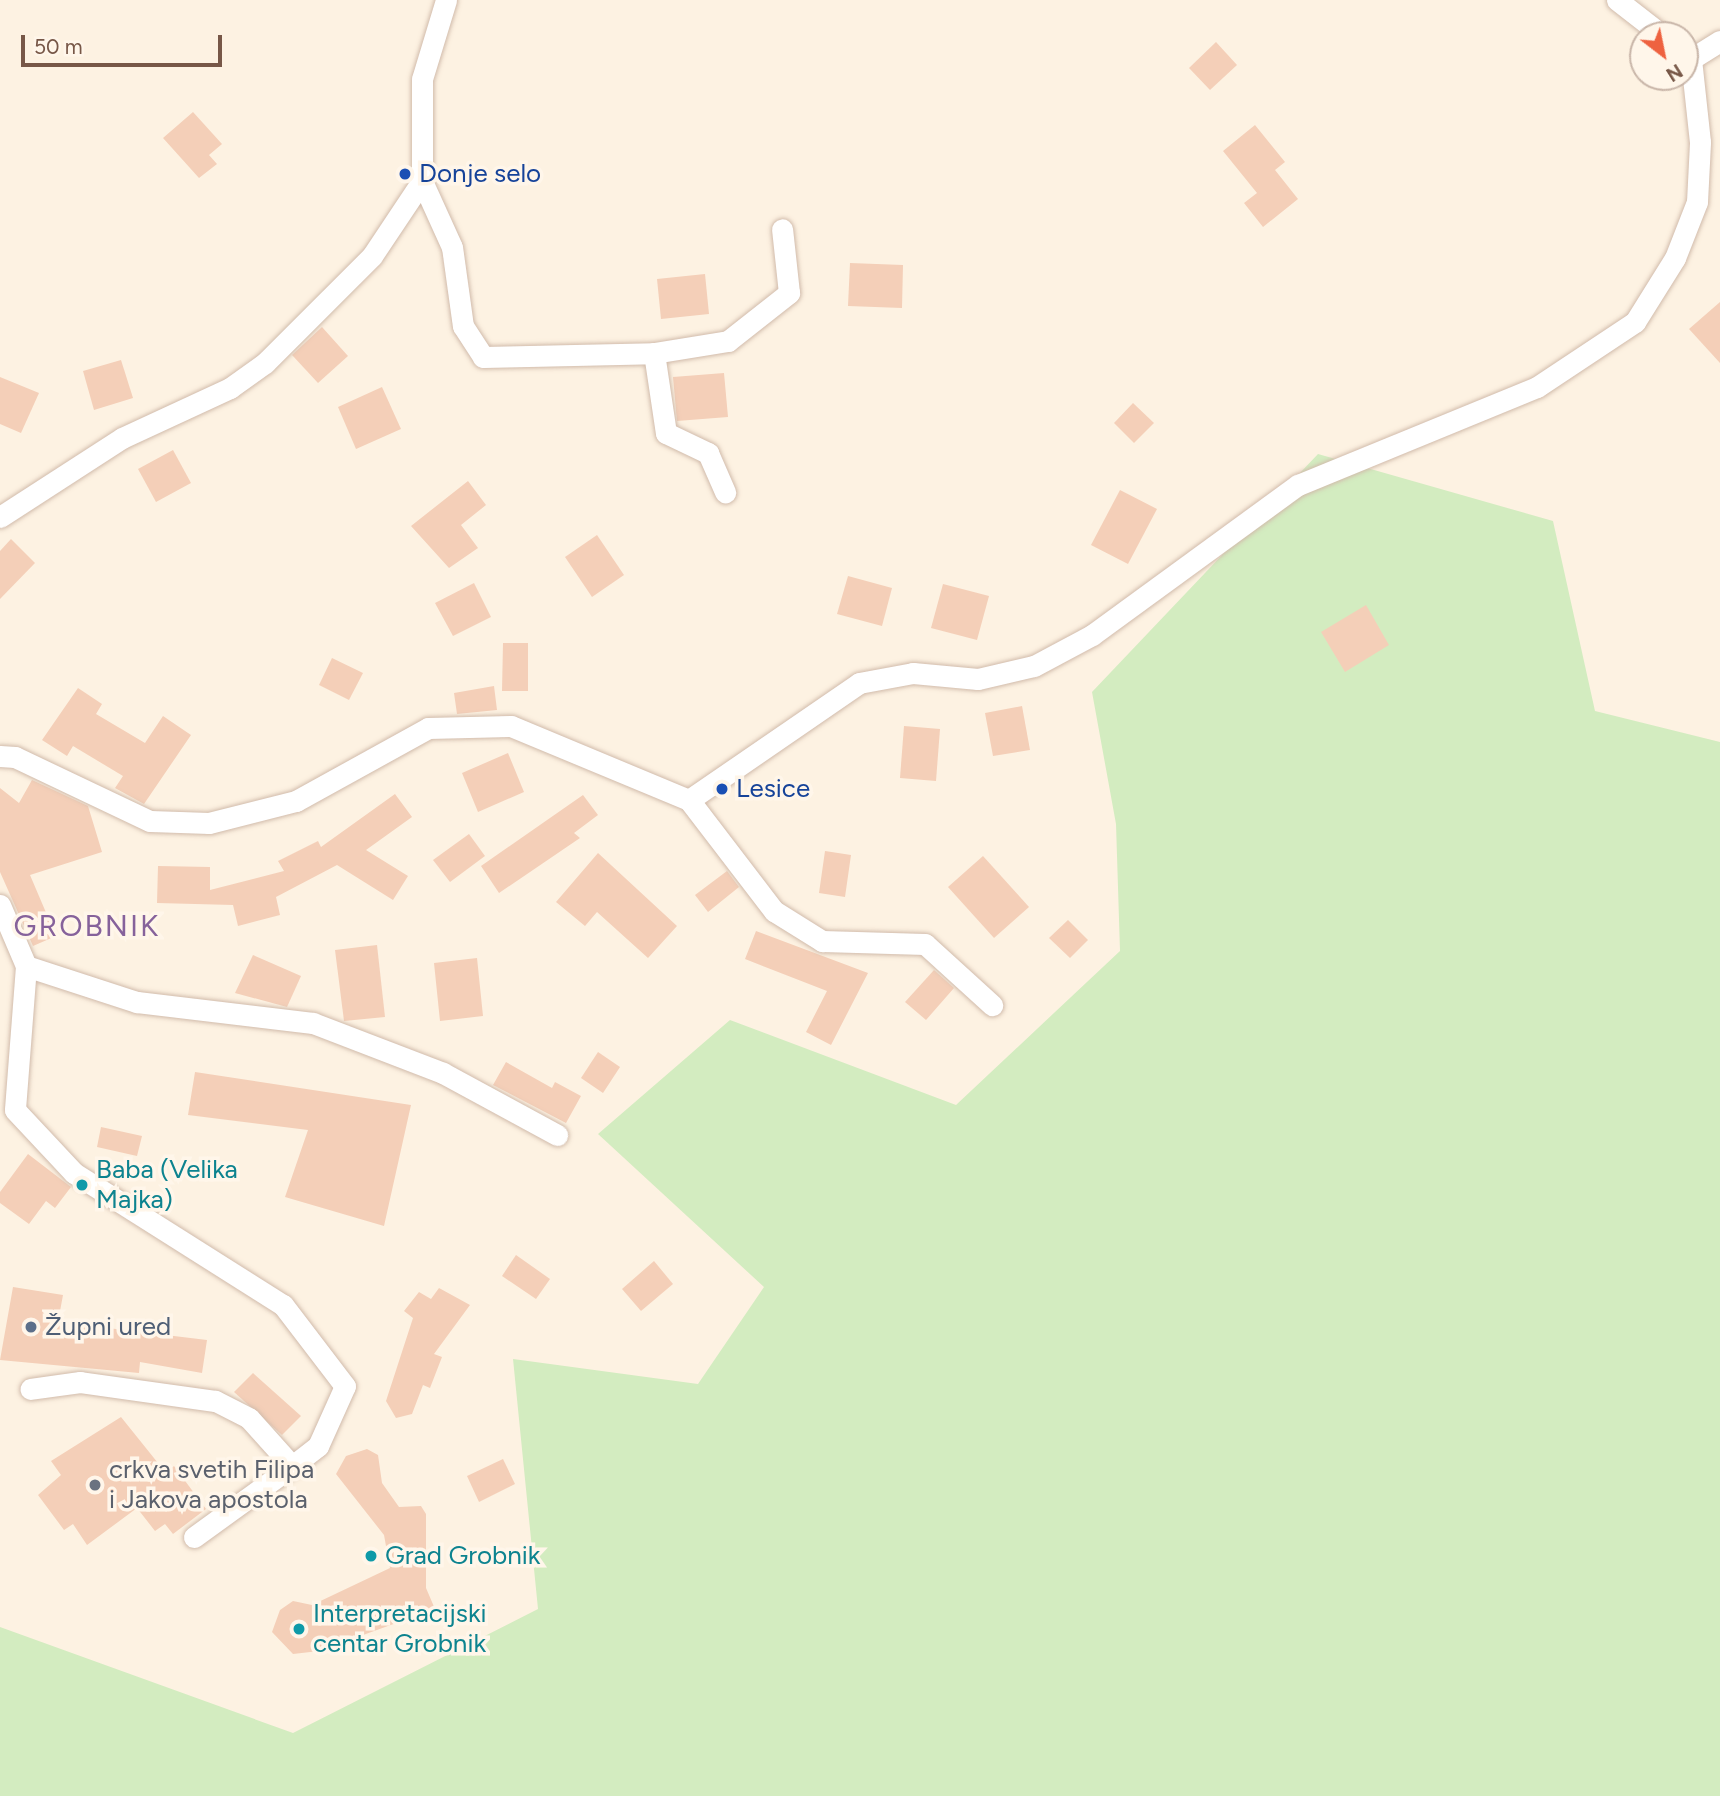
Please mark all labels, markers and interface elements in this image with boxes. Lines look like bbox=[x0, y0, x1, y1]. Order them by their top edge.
scale bar bbox=[24, 21, 226, 65]
north arrow bbox=[1629, 21, 1699, 91]
text: 50 m bbox=[34, 34, 83, 59]
text: N bbox=[1662, 59, 1687, 86]
place label: Donje selo bbox=[419, 158, 541, 190]
marker: Donje selo bbox=[397, 166, 413, 182]
place label: Lesice bbox=[736, 773, 810, 805]
marker: Lesice bbox=[714, 781, 730, 797]
district label: GROBNIK bbox=[14, 908, 160, 944]
place label: Baba (Velika Majka) bbox=[96, 1154, 238, 1216]
marker: Baba (Velika Majka) bbox=[74, 1177, 90, 1193]
place label: Župni ured bbox=[45, 1311, 171, 1343]
marker: Župni ured bbox=[23, 1319, 39, 1335]
place label: crkva svetih Filipa i Jakova apostola bbox=[109, 1454, 314, 1516]
marker: crkva svetih Filipa i Jakova apostola bbox=[87, 1477, 103, 1493]
place label: Grad Grobnik bbox=[385, 1540, 540, 1572]
marker: Grad Grobnik bbox=[363, 1548, 379, 1564]
place label: Interpretacijski centar Grobnik bbox=[313, 1598, 487, 1660]
marker: Interpretacijski centar Grobnik bbox=[291, 1621, 307, 1637]

